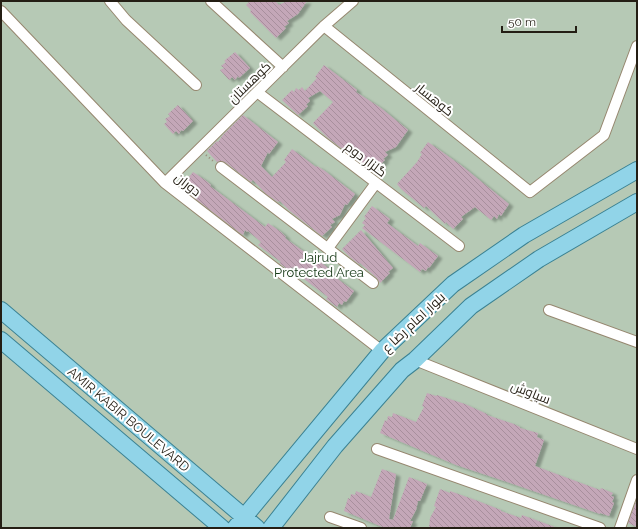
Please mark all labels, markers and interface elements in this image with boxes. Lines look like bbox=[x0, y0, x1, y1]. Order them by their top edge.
scale bar bbox=[502, 8, 576, 34]
text: 50 m bbox=[508, 15, 536, 29]
street label: کوهستان bbox=[225, 58, 274, 106]
street label: کوهسار bbox=[412, 79, 457, 119]
street label: گلزار دوم bbox=[341, 139, 390, 182]
street label: دوران bbox=[172, 170, 204, 199]
park label: Jajrud Protected Area bbox=[274, 250, 364, 280]
street label: بلوار امام رضا ع bbox=[379, 289, 449, 357]
street label: AMIR KABIR BOULEVARD bbox=[65, 364, 193, 475]
street label: سیاوش bbox=[509, 378, 553, 407]

